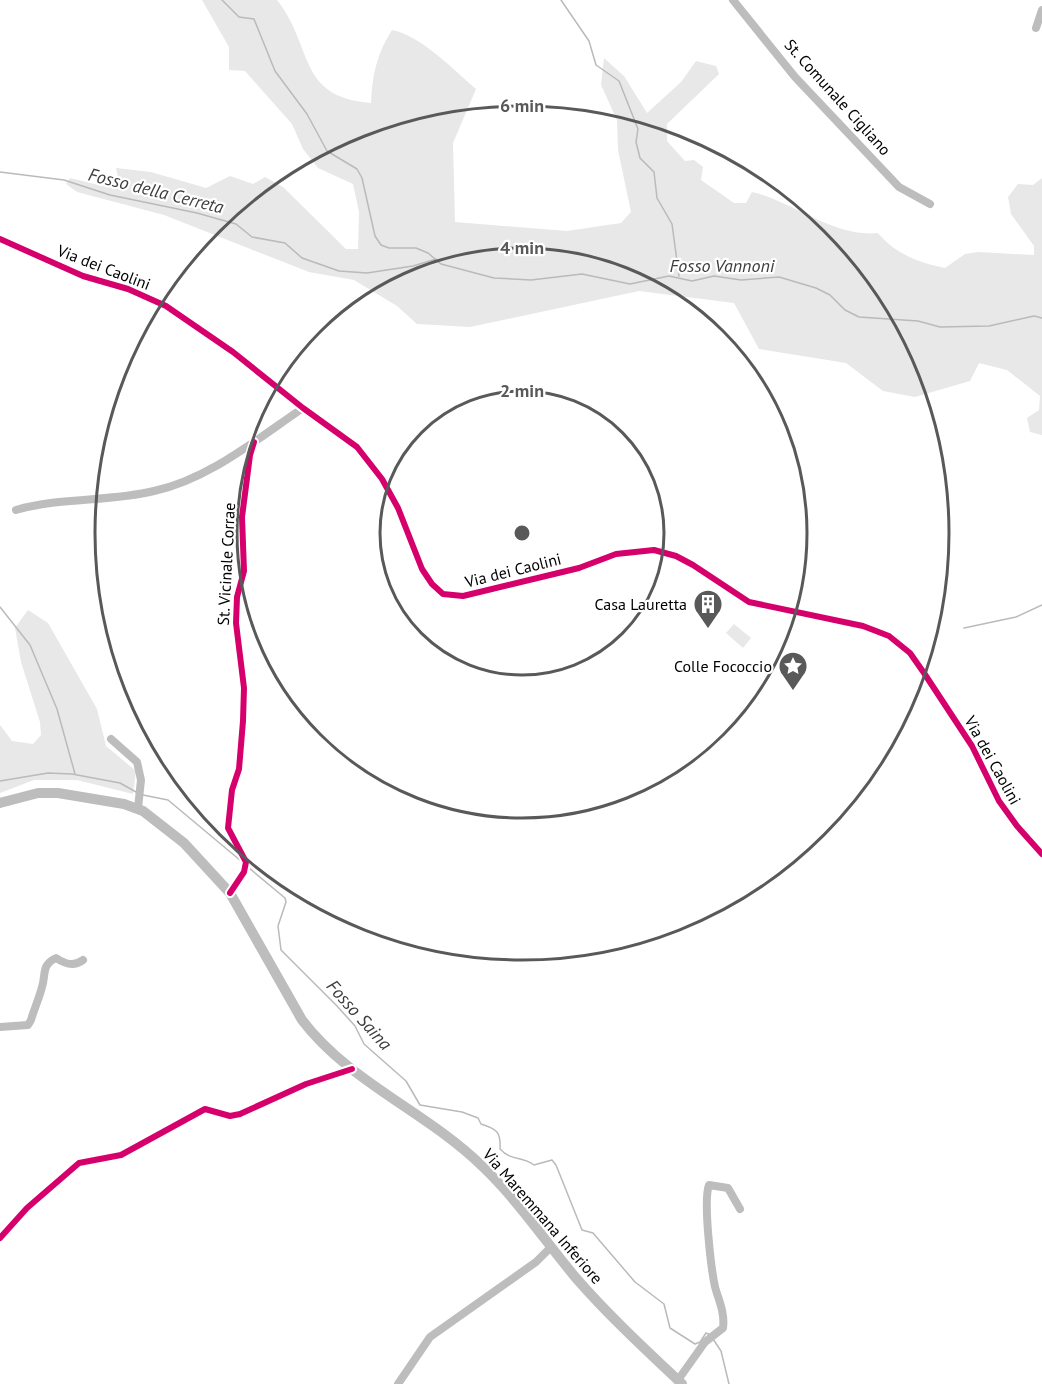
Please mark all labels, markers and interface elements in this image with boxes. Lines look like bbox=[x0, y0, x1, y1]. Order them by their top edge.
street label: St. Comunale Cigliano bbox=[781, 35, 895, 159]
text: 6 min bbox=[500, 94, 544, 117]
water label: Fosso della Cerreta bbox=[86, 163, 226, 219]
text: 4 min bbox=[500, 236, 544, 259]
street label: Via dei Caolini bbox=[54, 240, 153, 294]
water label: Fosso Vannoni bbox=[669, 254, 776, 277]
text: 2 min bbox=[500, 379, 544, 402]
street label: St. Vicinale Corrae bbox=[213, 502, 239, 626]
centre of rings bbox=[512, 523, 532, 543]
street label: Via dei Caolini bbox=[462, 548, 563, 592]
building icon: Casa Lauretta bbox=[692, 588, 724, 630]
place label: Casa Lauretta bbox=[594, 594, 687, 614]
place icon: Colle Fococcio bbox=[777, 650, 809, 692]
place label: Colle Fococcio bbox=[674, 656, 772, 676]
street label: Via dei Caolini bbox=[960, 711, 1026, 808]
water label: Fosso Saina bbox=[322, 975, 397, 1055]
street label: Via Maremmana Inferiore bbox=[478, 1143, 607, 1288]

